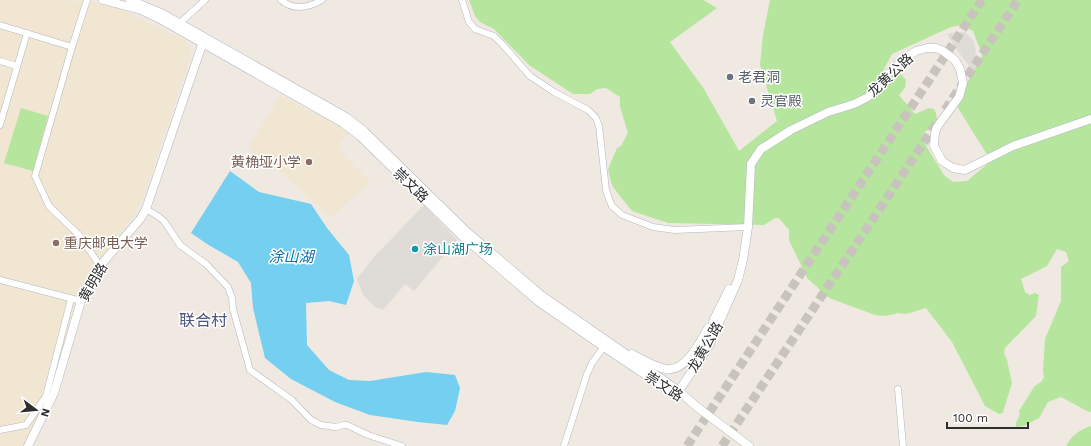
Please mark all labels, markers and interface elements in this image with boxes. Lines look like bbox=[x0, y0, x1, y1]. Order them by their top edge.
street label: 龙黄公路 bbox=[864, 50, 916, 100]
place label: 老君洞 bbox=[738, 69, 780, 85]
marker: 老君洞 bbox=[725, 72, 735, 82]
place label: 灵官殿 bbox=[760, 93, 802, 109]
marker: 灵官殿 bbox=[747, 96, 757, 106]
place label: 黄桷垭小学 bbox=[231, 154, 301, 170]
marker: 黄桷垭小学 bbox=[304, 157, 314, 167]
street label: 崇文路 bbox=[390, 165, 432, 205]
place label: 重庆邮电大学 bbox=[64, 235, 148, 251]
marker: 重庆邮电大学 bbox=[51, 238, 61, 248]
place label: 涂山湖广场 bbox=[423, 241, 493, 257]
marker: 涂山湖广场 bbox=[410, 244, 420, 254]
water label: 涂山湖 bbox=[268, 248, 315, 266]
street label: 黄明路 bbox=[76, 260, 110, 304]
district label: 联合村 bbox=[179, 311, 227, 330]
street label: 龙黄公路 bbox=[684, 319, 726, 375]
street label: 崇文路 bbox=[642, 368, 686, 404]
north arrow bbox=[16, 390, 56, 430]
scale bar bbox=[947, 404, 1028, 430]
text: N bbox=[38, 407, 53, 418]
text: 100 m bbox=[953, 411, 988, 425]

